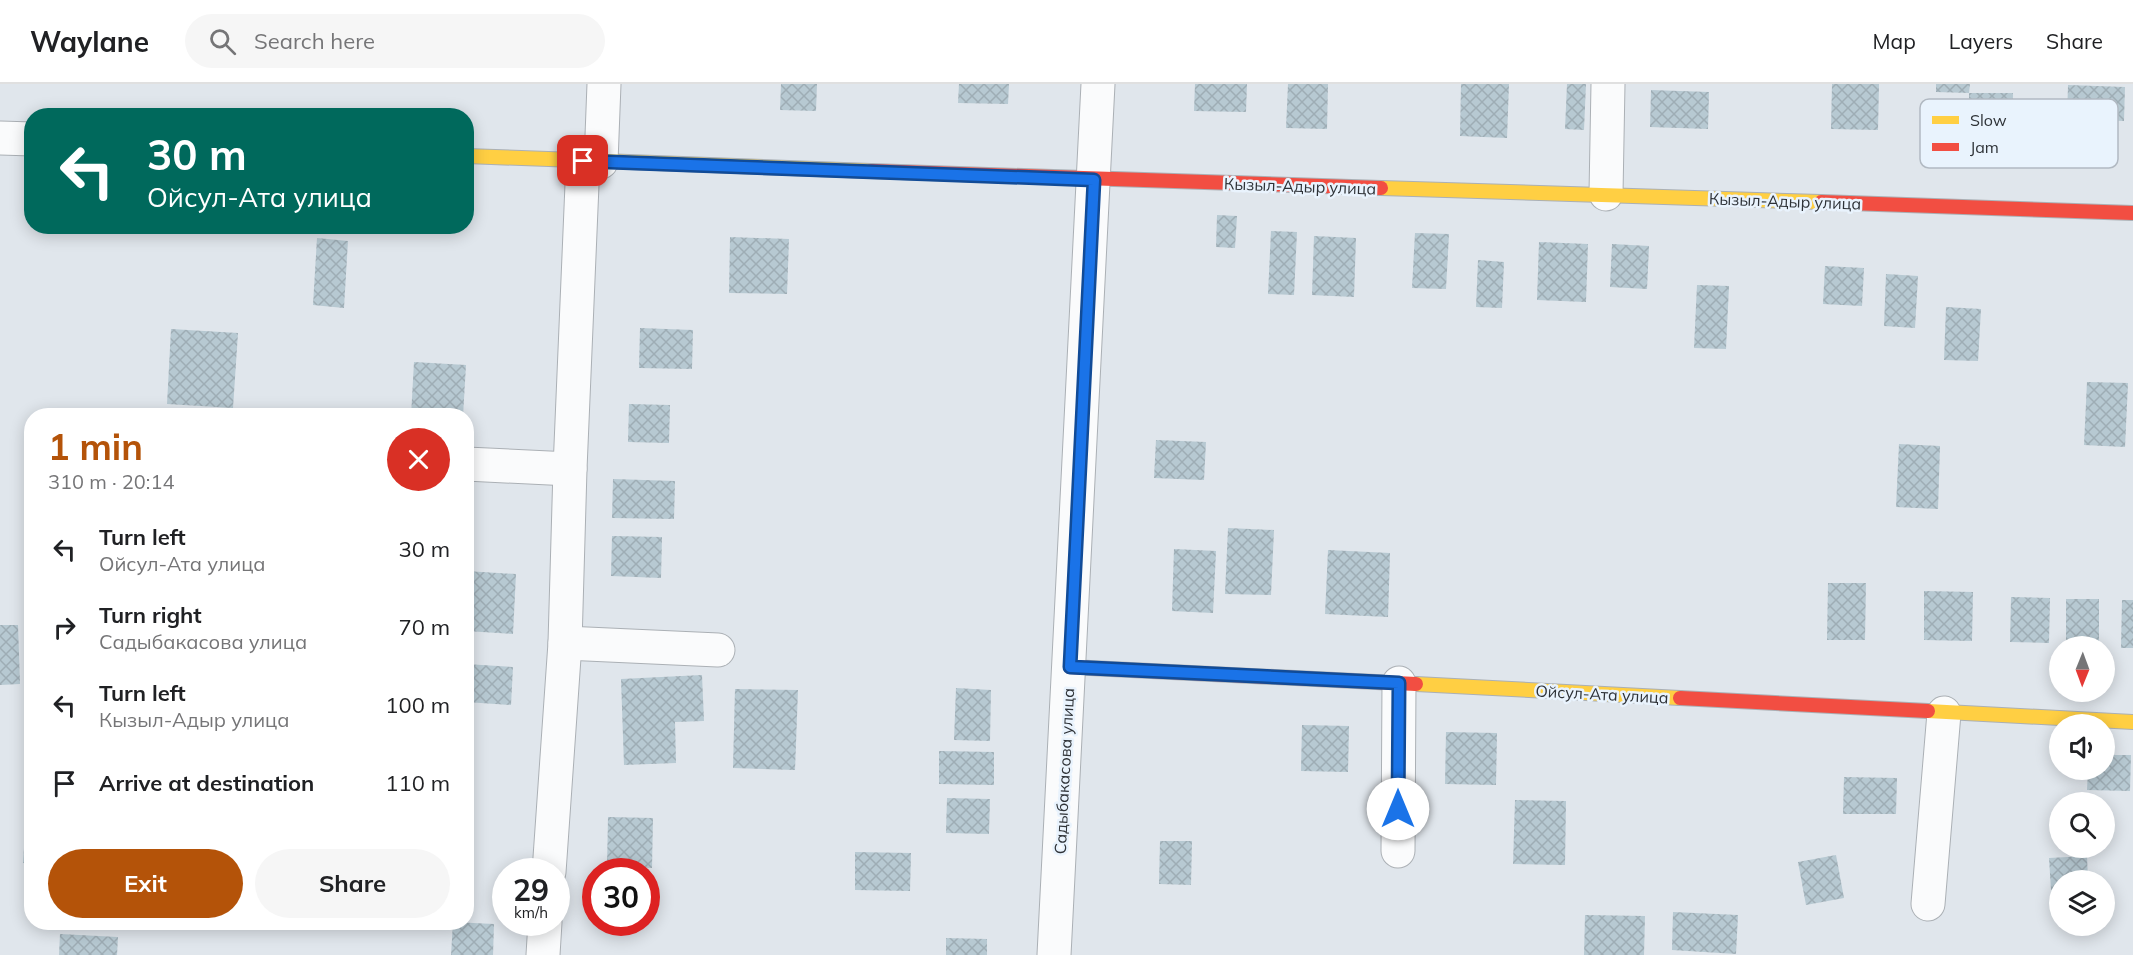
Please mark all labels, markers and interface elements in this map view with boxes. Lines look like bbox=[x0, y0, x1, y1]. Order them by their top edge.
search box bbox=[185, 14, 605, 68]
text: Waylane bbox=[30, 24, 149, 59]
icon: search bbox=[206, 25, 239, 58]
text: Search here bbox=[254, 27, 375, 55]
text: Map bbox=[1873, 28, 1916, 54]
text: Layers bbox=[1949, 28, 2013, 54]
text: Share bbox=[2046, 28, 2103, 54]
legend bbox=[1920, 99, 2118, 168]
text: Slow bbox=[1970, 110, 2007, 130]
text: 30 m bbox=[147, 128, 247, 181]
icon: left bbox=[48, 132, 126, 210]
pin bbox=[557, 135, 608, 186]
text: Jam bbox=[1970, 137, 1999, 157]
icon: arrive bbox=[566, 144, 599, 177]
street label: Кызыл-Адыр улица bbox=[1223, 173, 1377, 199]
text: Ойсул-Ата улица bbox=[147, 180, 372, 214]
street label: Кызыл-Адыр улица bbox=[1708, 188, 1862, 214]
text: 1 min bbox=[48, 424, 143, 469]
button: close bbox=[387, 428, 450, 491]
text: 310 m · 20:14 bbox=[48, 469, 174, 494]
text: Turn left bbox=[99, 523, 186, 551]
icon: left bbox=[48, 533, 81, 566]
text: 30 m bbox=[399, 535, 450, 563]
text: Ойсул-Ата улица bbox=[99, 551, 266, 576]
text: Turn right bbox=[99, 601, 202, 629]
icon: right bbox=[48, 611, 81, 644]
text: 70 m bbox=[399, 613, 450, 641]
text: Садыбакасова улица bbox=[99, 629, 307, 654]
north arrow bbox=[2049, 636, 2115, 702]
map controls bbox=[2049, 636, 2115, 936]
text: Turn left bbox=[99, 679, 186, 707]
street label: Ойсул-Ата улица bbox=[1535, 681, 1669, 707]
street label: Садыбакасова улица bbox=[1050, 687, 1078, 855]
icon: left bbox=[48, 689, 81, 722]
text: 100 m bbox=[385, 691, 450, 719]
text: Кызыл-Адыр улица bbox=[99, 707, 290, 732]
button: sound bbox=[2049, 714, 2115, 780]
icon: arrive bbox=[48, 767, 81, 800]
text: Arrive at destination bbox=[99, 769, 314, 797]
text: 110 m bbox=[385, 769, 450, 797]
position arrow bbox=[1366, 777, 1430, 841]
button: search bbox=[2049, 792, 2115, 858]
button: Exit bbox=[48, 849, 243, 918]
button: Share bbox=[255, 849, 450, 918]
speed limit sign: 30 bbox=[582, 858, 660, 936]
button: layers bbox=[2049, 870, 2115, 936]
text: 29 bbox=[513, 871, 549, 909]
text: km/h bbox=[514, 903, 548, 922]

